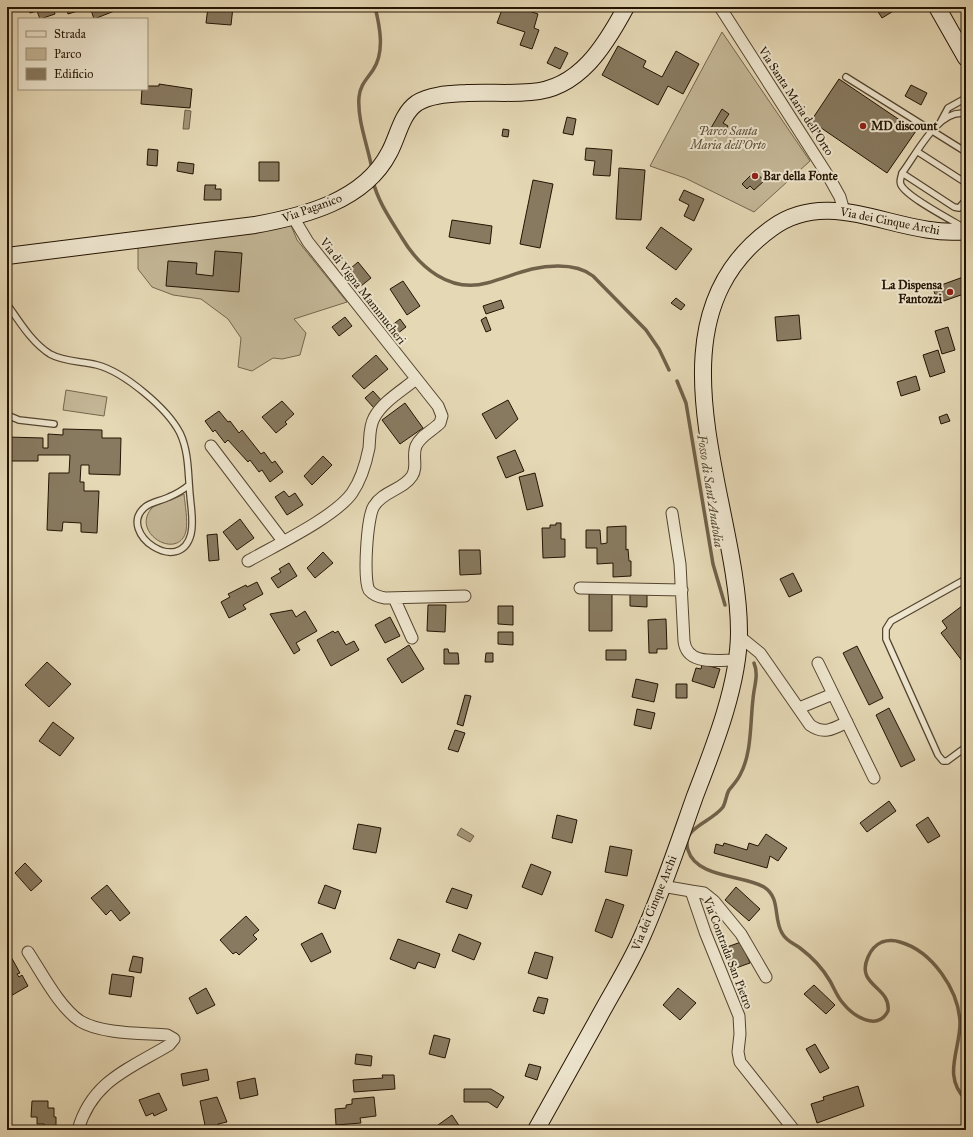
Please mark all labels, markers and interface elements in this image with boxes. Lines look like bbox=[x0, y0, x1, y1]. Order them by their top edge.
legend bbox=[18, 18, 148, 90]
text: Strada bbox=[54, 27, 87, 41]
street label: Via Santa Maria dell'Orto bbox=[755, 43, 836, 158]
text: Parco bbox=[54, 47, 81, 61]
text: Edificio bbox=[54, 67, 93, 81]
place label: MD discount bbox=[871, 119, 938, 133]
marker: MD discount bbox=[858, 121, 868, 131]
park label: Parco Santa Maria dell'Orto bbox=[689, 124, 766, 152]
place label: Bar della Fonte bbox=[763, 169, 838, 183]
marker: Bar della Fonte bbox=[750, 171, 760, 181]
street label: Via Paganico bbox=[279, 191, 344, 227]
street label: Via dei Cinque Archi bbox=[838, 204, 942, 239]
street label: Via di Vigna Mammucheri bbox=[316, 234, 409, 348]
place label: La Dispensa Fantozzi bbox=[881, 278, 943, 306]
marker: La Dispensa Fantozzi bbox=[945, 287, 955, 297]
water label: Fosso di Sant'Anatolia bbox=[693, 433, 727, 549]
street label: Via dei Cinque Archi bbox=[628, 853, 681, 954]
street label: Via Contrada San Pietro bbox=[700, 894, 756, 1011]

